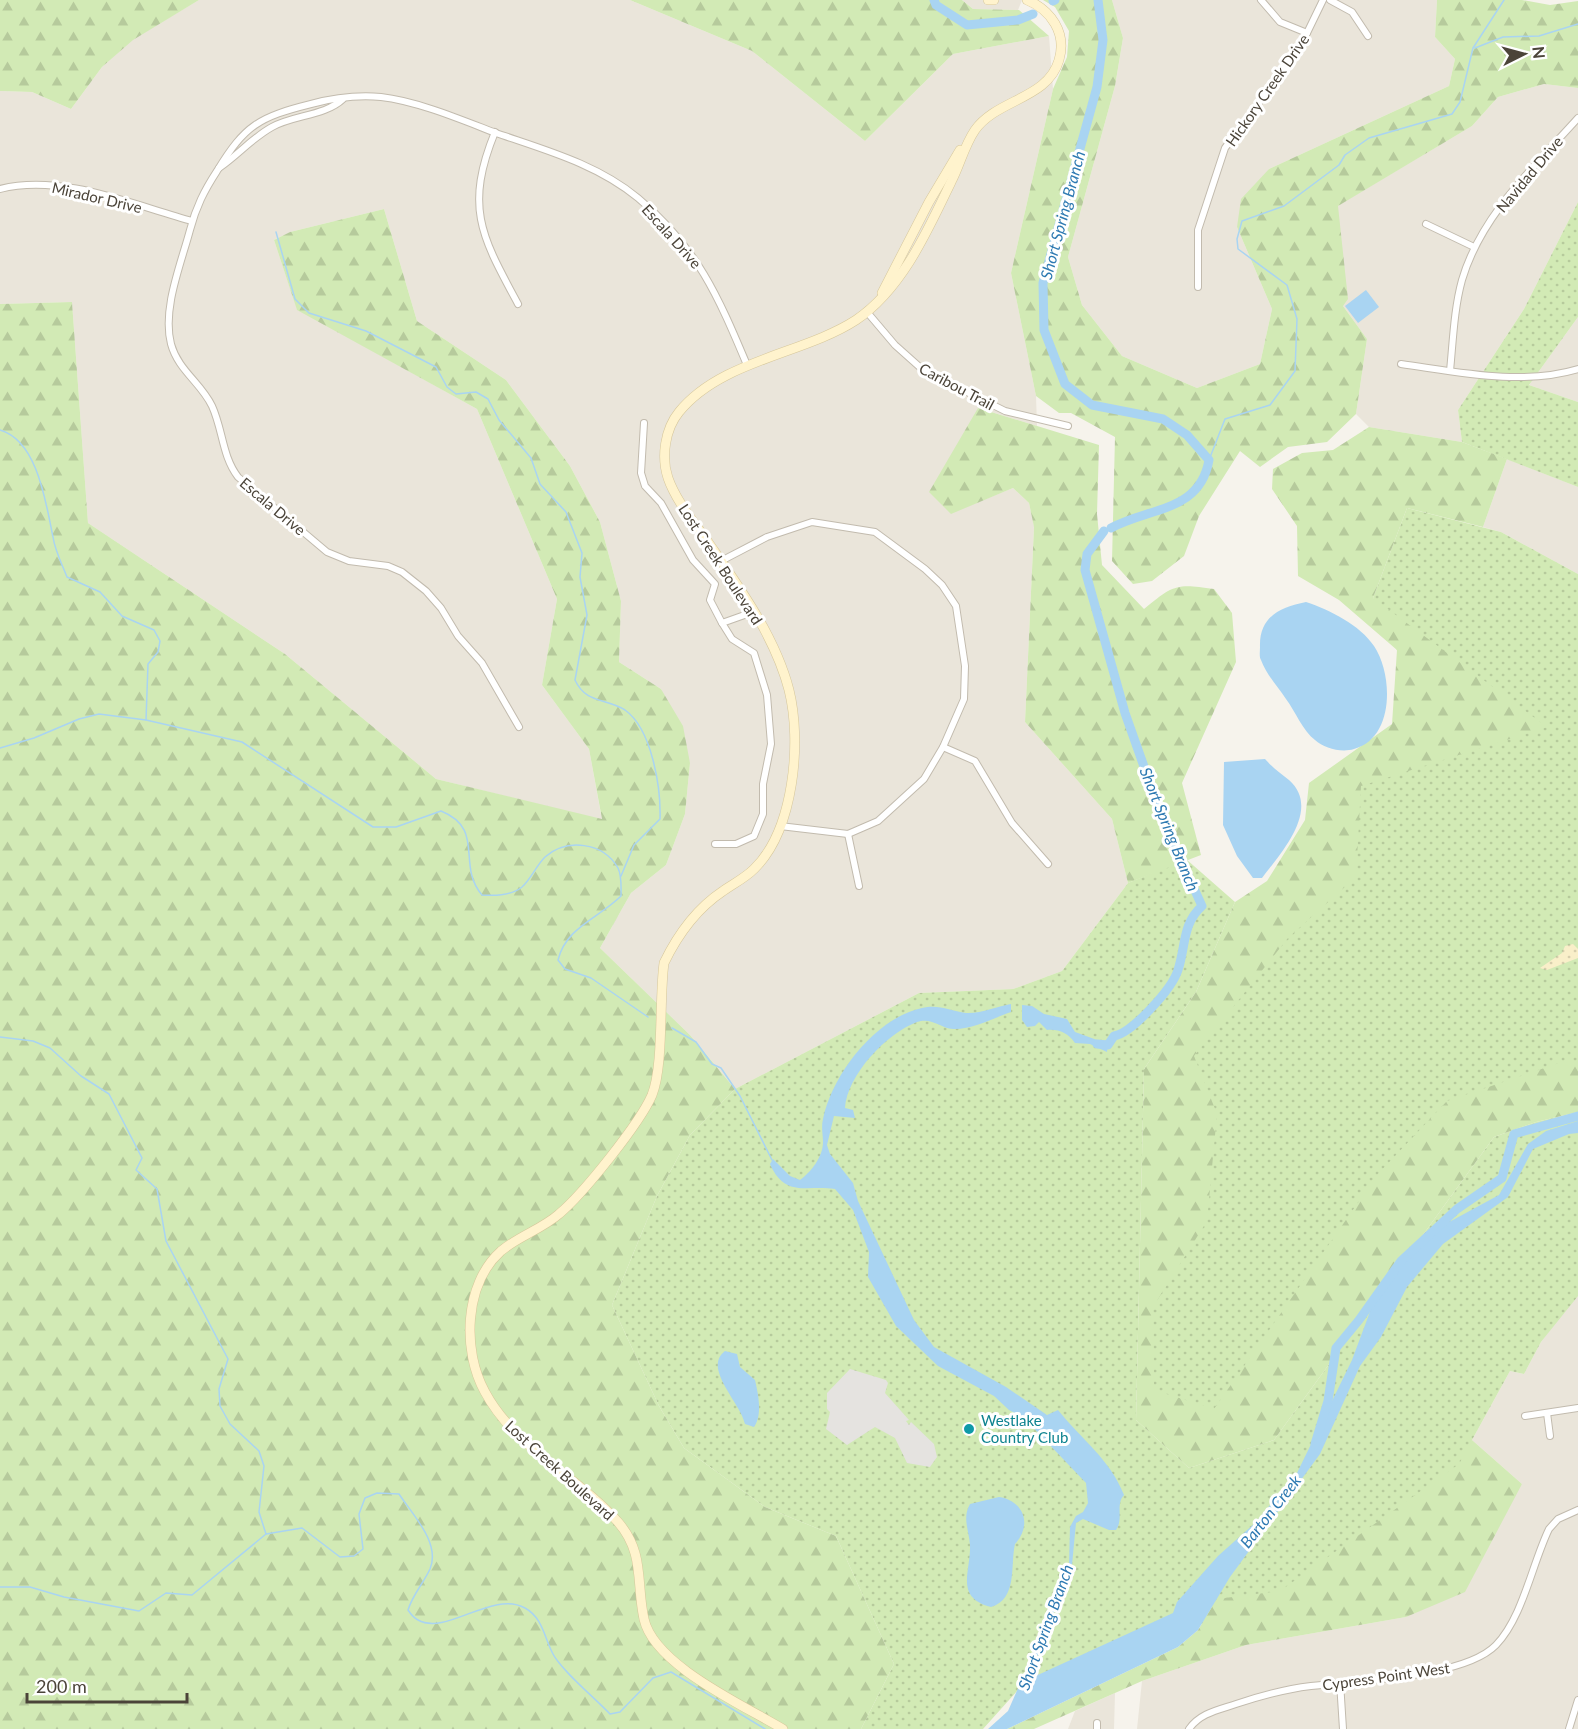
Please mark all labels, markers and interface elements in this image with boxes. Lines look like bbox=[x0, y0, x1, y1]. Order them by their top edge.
north arrow bbox=[1494, 24, 1554, 84]
street label: Hickory Creek Drive bbox=[1222, 30, 1312, 149]
text: N bbox=[1529, 45, 1550, 60]
street label: Navidad Drive bbox=[1492, 132, 1566, 216]
water label: Short Spring Branch bbox=[1036, 149, 1088, 281]
street label: Mirador Drive bbox=[50, 178, 144, 216]
street label: Escala Drive bbox=[638, 200, 706, 272]
street label: Caribou Trail bbox=[916, 359, 998, 413]
street label: Escala Drive bbox=[236, 473, 310, 539]
street label: Lost Creek Boulevard bbox=[675, 500, 767, 628]
water label: Short Spring Branch bbox=[1136, 764, 1204, 894]
place label: Westlake Country Club bbox=[981, 1411, 1068, 1446]
street label: Lost Creek Boulevard bbox=[502, 1416, 618, 1524]
marker: Westlake Country Club bbox=[962, 1422, 976, 1436]
water label: Barton Creek bbox=[1236, 1470, 1305, 1551]
water label: Short Spring Branch bbox=[1013, 1562, 1077, 1692]
street label: Cypress Point West bbox=[1321, 1658, 1451, 1694]
scale bar bbox=[27, 1666, 188, 1704]
text: 200 m bbox=[36, 1675, 87, 1697]

